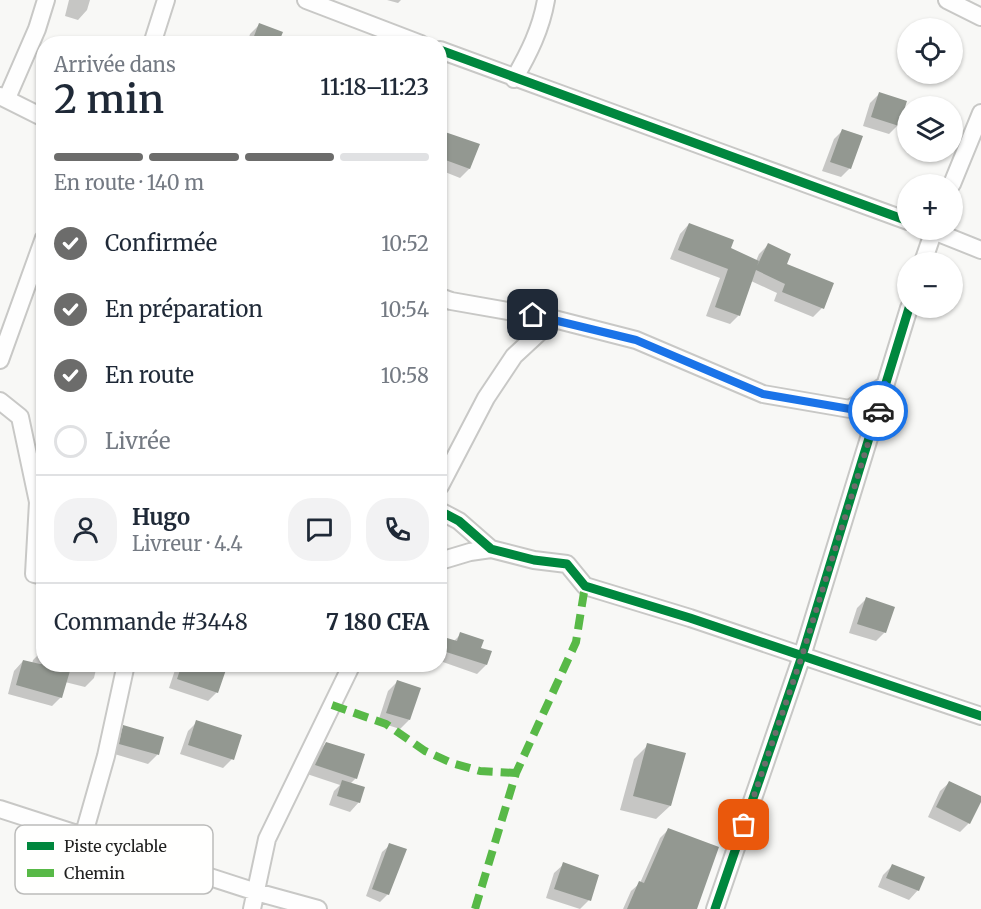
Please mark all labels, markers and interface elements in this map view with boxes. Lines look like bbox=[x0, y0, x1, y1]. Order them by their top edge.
map controls bbox=[897, 18, 963, 318]
button: locate bbox=[897, 18, 963, 84]
text: Arrivée dans bbox=[54, 52, 176, 77]
text: 11:18–11:23 bbox=[320, 73, 429, 101]
text: 2 min bbox=[54, 75, 164, 124]
button: layers bbox=[897, 96, 963, 162]
text: En route · 140 m bbox=[54, 170, 204, 195]
button: + bbox=[897, 174, 963, 240]
icon: check bbox=[54, 227, 87, 260]
text: Confirmée bbox=[105, 229, 217, 257]
text: 10:52 bbox=[381, 231, 429, 256]
button: − bbox=[897, 252, 963, 318]
pin bbox=[507, 289, 558, 340]
icon: check bbox=[54, 293, 87, 326]
text: En préparation bbox=[105, 295, 263, 323]
text: 10:54 bbox=[380, 297, 429, 322]
icon: home bbox=[516, 298, 549, 331]
icon: check bbox=[54, 359, 87, 392]
text: En route bbox=[105, 361, 194, 389]
text: 10:58 bbox=[381, 363, 429, 388]
courier bbox=[848, 381, 908, 441]
icon: car bbox=[862, 395, 895, 428]
text: Livrée bbox=[105, 427, 171, 455]
button: person bbox=[54, 498, 117, 561]
button: chat bbox=[288, 498, 351, 561]
button: phone bbox=[366, 498, 429, 561]
text: Hugo bbox=[132, 503, 190, 531]
text: Livreur · 4.4 bbox=[132, 531, 243, 556]
text: Commande #3448 bbox=[54, 608, 248, 636]
text: 7 180 CFA bbox=[326, 608, 429, 636]
pin bbox=[718, 799, 769, 850]
icon: bag bbox=[727, 808, 760, 841]
legend bbox=[15, 825, 213, 894]
text: Piste cyclable bbox=[64, 836, 167, 856]
text: Chemin bbox=[64, 863, 125, 883]

